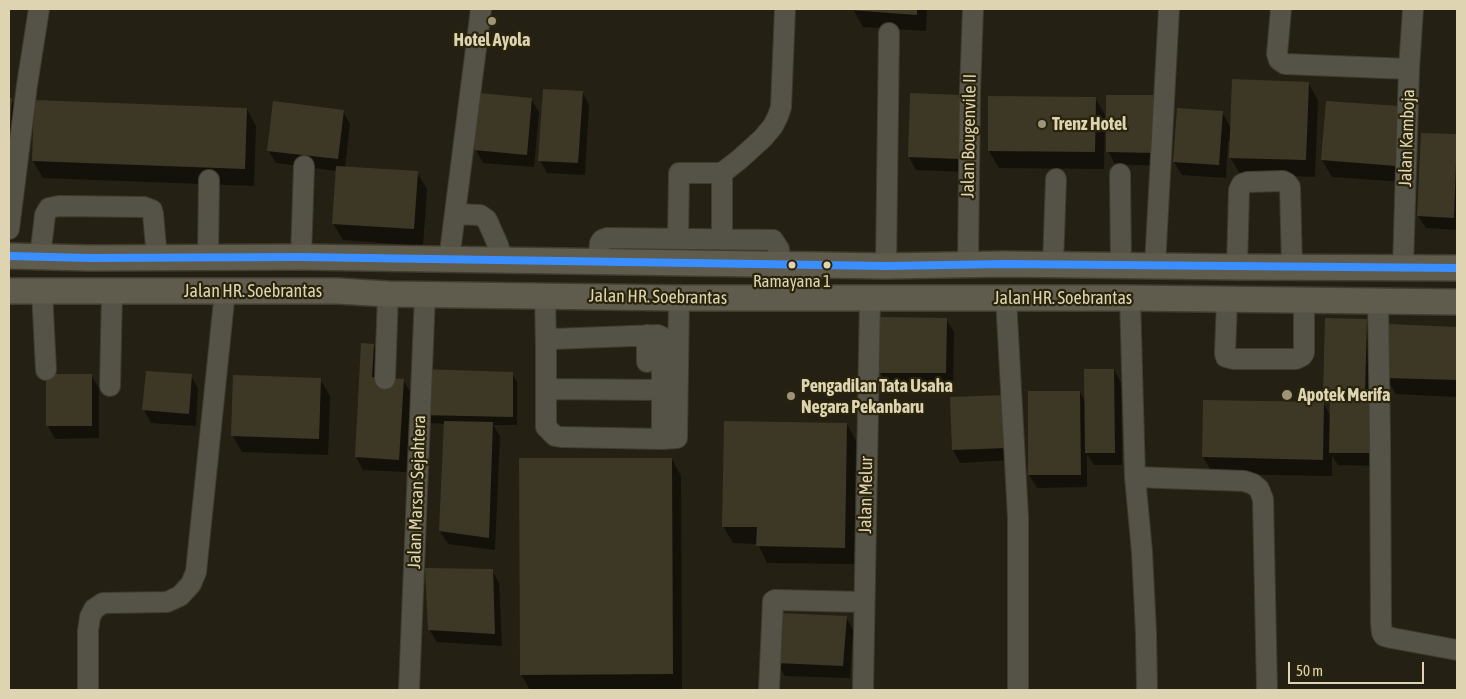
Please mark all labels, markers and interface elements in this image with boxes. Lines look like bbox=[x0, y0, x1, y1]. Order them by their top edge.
marker: Hotel Ayola bbox=[486, 15, 498, 27]
place label: Hotel Ayola bbox=[454, 29, 530, 51]
street label: Jalan Bougenvile II bbox=[957, 74, 981, 198]
street label: Jalan Kamboja bbox=[1395, 89, 1419, 187]
place label: Trenz Hotel bbox=[1052, 113, 1127, 135]
marker: Trenz Hotel bbox=[1036, 118, 1048, 130]
marker: Ramayana 1 bbox=[787, 260, 797, 270]
unlabelled marker bbox=[822, 260, 832, 270]
place label: Ramayana 1 bbox=[753, 272, 831, 292]
street label: Jalan HR. Soebrantas bbox=[184, 280, 322, 302]
street label: Jalan HR. Soebrantas bbox=[589, 285, 727, 309]
street label: Jalan HR. Soebrantas bbox=[994, 287, 1132, 309]
place label: Pengadilan Tata Usaha Negara Pekanbaru bbox=[801, 375, 953, 418]
place label: Apotek Merifa bbox=[1298, 384, 1390, 406]
marker: Apotek Merifa bbox=[1280, 388, 1294, 402]
marker: Pengadilan Tata Usaha Negara Pekanbaru bbox=[785, 390, 797, 402]
street label: Jalan Marsan Sejahtera bbox=[404, 415, 430, 569]
street label: Jalan Melur bbox=[855, 456, 877, 534]
scale bar bbox=[1291, 652, 1427, 684]
text: 50 m bbox=[1296, 662, 1323, 679]

